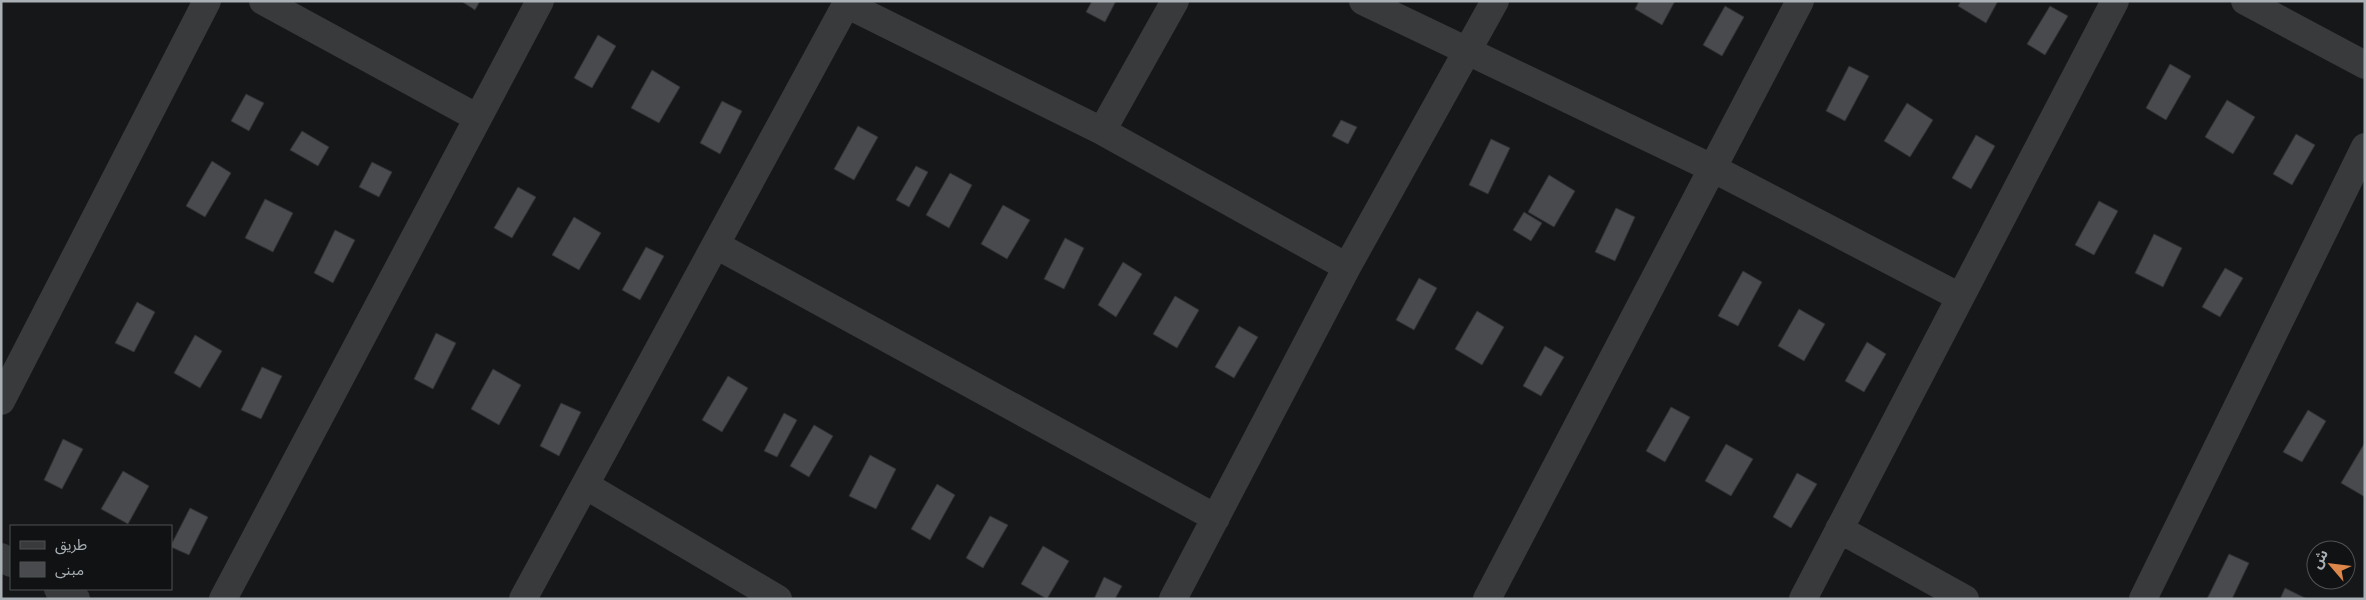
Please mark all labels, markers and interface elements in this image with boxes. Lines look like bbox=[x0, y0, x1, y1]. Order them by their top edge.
legend bbox=[10, 525, 172, 590]
text: طريق bbox=[55, 535, 87, 555]
north arrow bbox=[2306, 540, 2356, 590]
text: ش bbox=[2307, 546, 2332, 572]
text: مبنى bbox=[55, 560, 84, 579]

